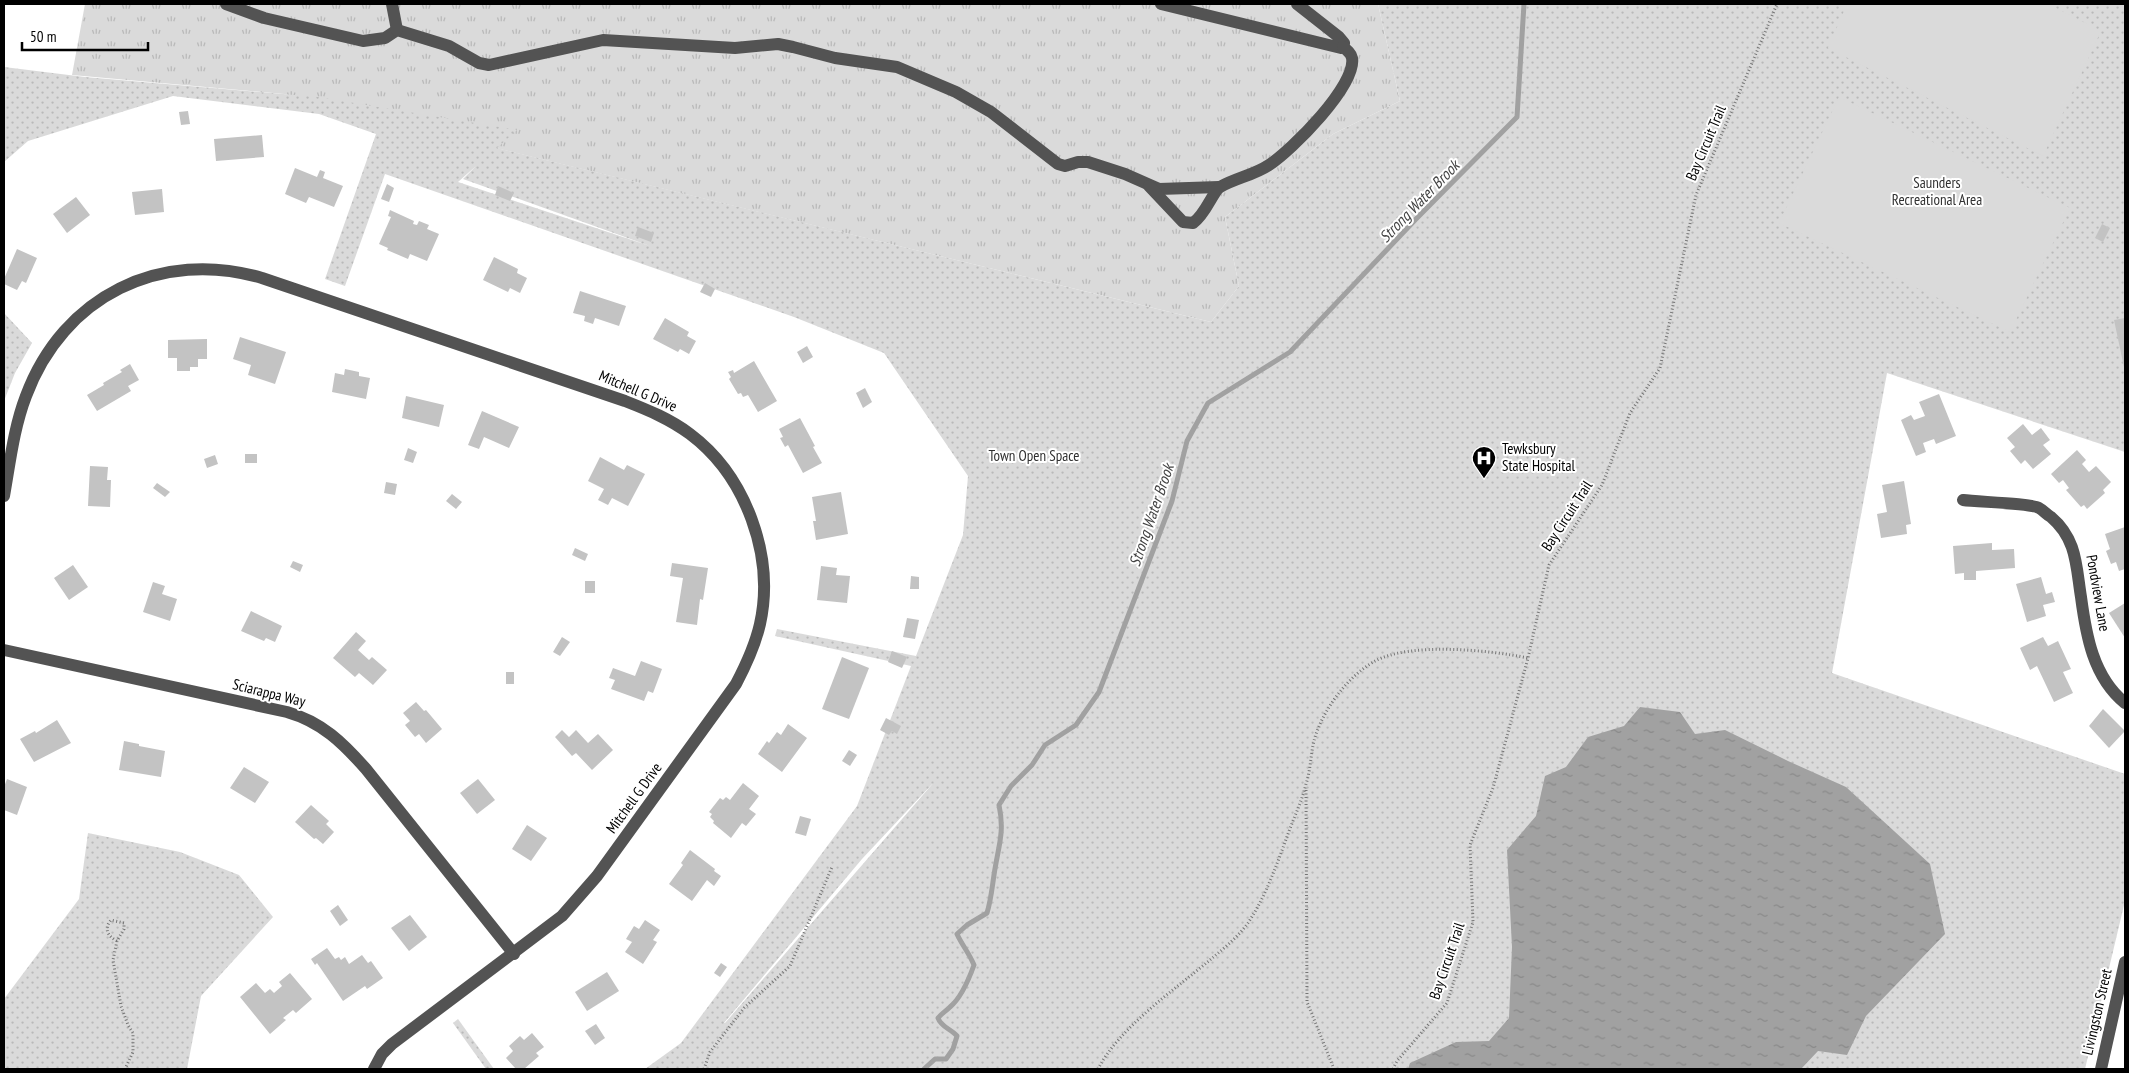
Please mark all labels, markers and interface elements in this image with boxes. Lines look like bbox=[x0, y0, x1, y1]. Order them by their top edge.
scale bar bbox=[22, 20, 149, 52]
text: 50 m bbox=[30, 27, 56, 46]
street label: Bay Circuit Trail bbox=[1681, 102, 1730, 183]
water label: Strong Water Brook bbox=[1375, 154, 1465, 246]
park label: Saunders Recreational Area bbox=[1892, 173, 1982, 209]
street label: Mitchell G Drive bbox=[596, 366, 680, 415]
place label: Tewksbury State Hospital bbox=[1502, 439, 1575, 475]
hospital icon: Tewksbury State Hospital bbox=[1471, 445, 1497, 479]
park label: Town Open Space bbox=[988, 446, 1080, 465]
water label: Strong Water Brook bbox=[1124, 460, 1178, 569]
street label: Bay Circuit Trail bbox=[1537, 477, 1597, 554]
street label: Pondview Lane bbox=[2082, 553, 2115, 633]
street label: Sciarappa Way bbox=[231, 674, 308, 711]
street label: Mitchell G Drive bbox=[602, 759, 666, 837]
street label: Bay Circuit Trail bbox=[1425, 919, 1469, 1002]
street label: Livingston Street bbox=[2077, 967, 2116, 1057]

